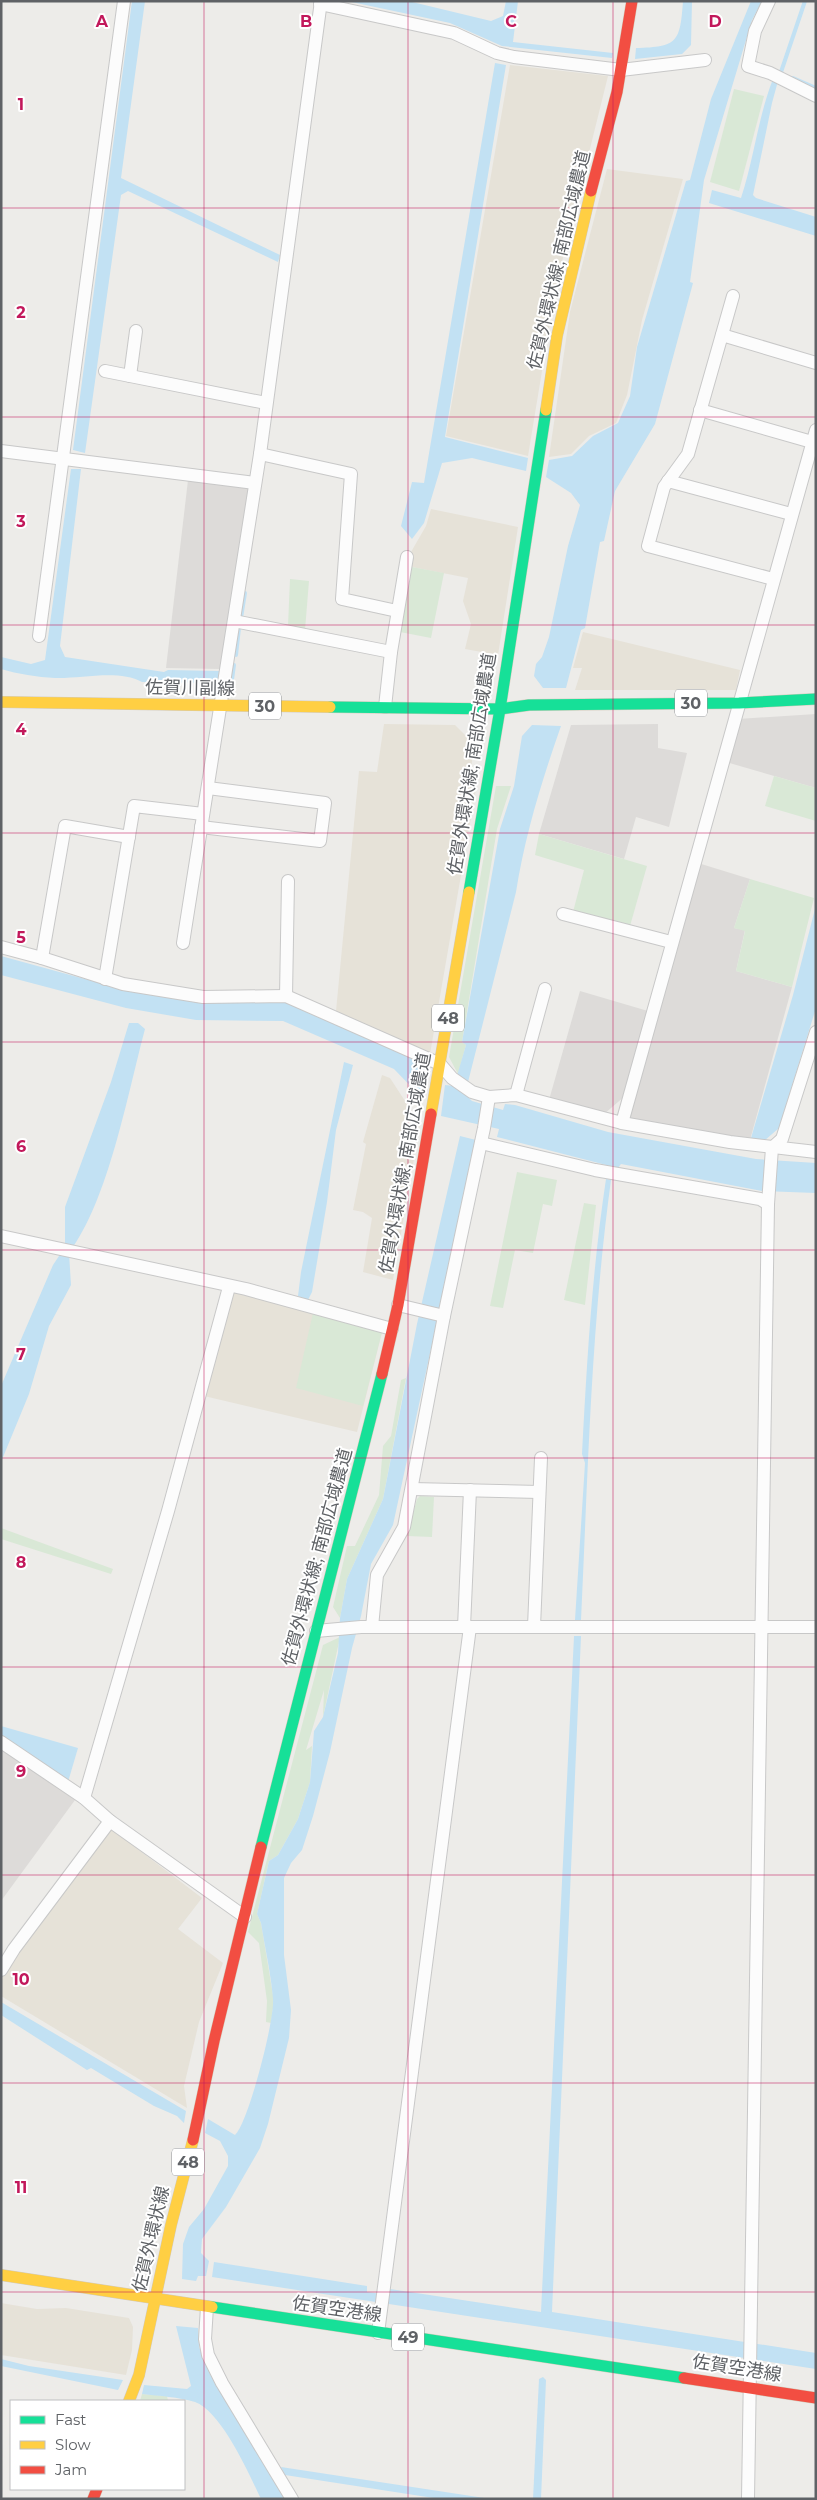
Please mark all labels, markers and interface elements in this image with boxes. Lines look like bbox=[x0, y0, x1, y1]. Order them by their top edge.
text: A bbox=[95, 12, 109, 31]
text: B bbox=[300, 12, 312, 31]
text: C bbox=[505, 12, 517, 31]
text: D bbox=[708, 12, 722, 31]
text: 1 bbox=[18, 95, 24, 114]
street label: 佐賀外環状線; 南部広域農道 bbox=[523, 148, 595, 372]
text: 2 bbox=[16, 303, 26, 322]
text: 3 bbox=[15, 512, 26, 531]
street label: 佐賀外環状線; 南部広域農道 bbox=[444, 651, 500, 877]
street label: 佐賀川副線 bbox=[145, 676, 235, 700]
road number: 30 bbox=[675, 690, 707, 716]
road number: 30 bbox=[249, 692, 281, 719]
text: 4 bbox=[15, 720, 27, 739]
text: 5 bbox=[16, 928, 26, 947]
road number: 48 bbox=[432, 1004, 464, 1032]
street label: 佐賀外環状線; 南部広域農道 bbox=[375, 1051, 435, 1275]
text: 6 bbox=[16, 1137, 26, 1156]
text: 7 bbox=[16, 1345, 26, 1364]
street label: 佐賀外環状線; 南部広域農道 bbox=[277, 1446, 357, 1668]
text: 8 bbox=[16, 1553, 26, 1572]
text: 9 bbox=[16, 1762, 26, 1781]
text: 10 bbox=[12, 1970, 30, 1989]
road number: 48 bbox=[172, 2148, 204, 2176]
text: 11 bbox=[15, 2178, 27, 2197]
street label: 佐賀外環状線 bbox=[128, 2184, 174, 2294]
street label: 佐賀空港線 bbox=[291, 2292, 383, 2326]
road number: 49 bbox=[392, 2324, 424, 2350]
street label: 佐賀空港線 bbox=[691, 2350, 783, 2386]
legend bbox=[10, 2400, 185, 2490]
text: Fast bbox=[55, 2410, 86, 2429]
text: Slow bbox=[55, 2435, 91, 2454]
text: Jam bbox=[54, 2460, 87, 2479]

